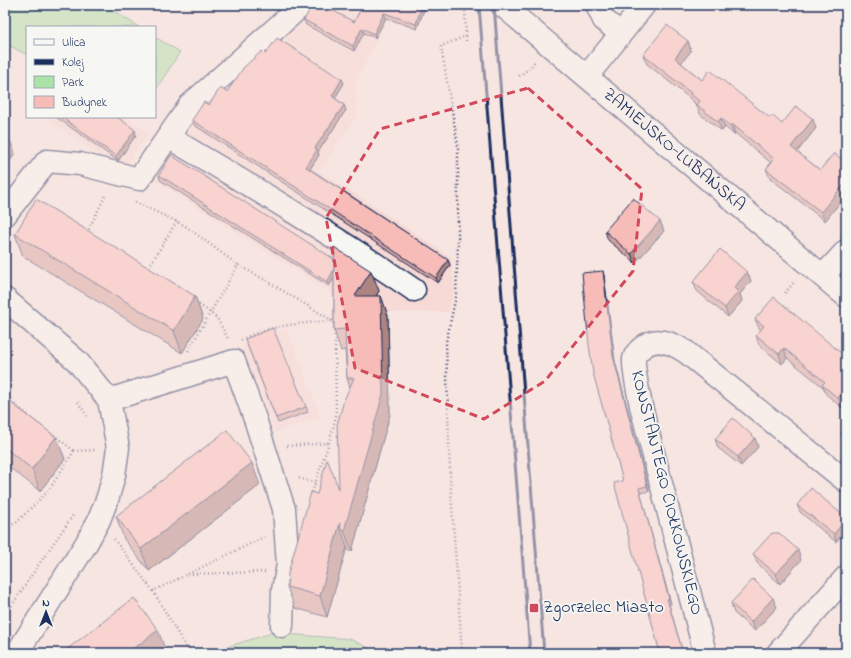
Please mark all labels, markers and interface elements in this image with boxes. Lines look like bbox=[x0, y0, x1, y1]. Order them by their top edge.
legend bbox=[26, 26, 156, 118]
text: Ulica bbox=[62, 34, 86, 52]
text: Kolej bbox=[62, 54, 84, 72]
text: Park bbox=[62, 74, 84, 92]
street label: ZAMIEJSKO-LUBAŃSKA bbox=[597, 82, 751, 218]
text: Budynek bbox=[61, 94, 108, 113]
street label: KONSTANTEGO CIOŁKOWSKIEGO bbox=[623, 368, 709, 618]
north arrow bbox=[26, 592, 66, 632]
text: N bbox=[42, 595, 50, 611]
place label: Zgorzelec Miasto bbox=[543, 595, 664, 622]
marker: Zgorzelec Miasto bbox=[528, 602, 540, 614]

